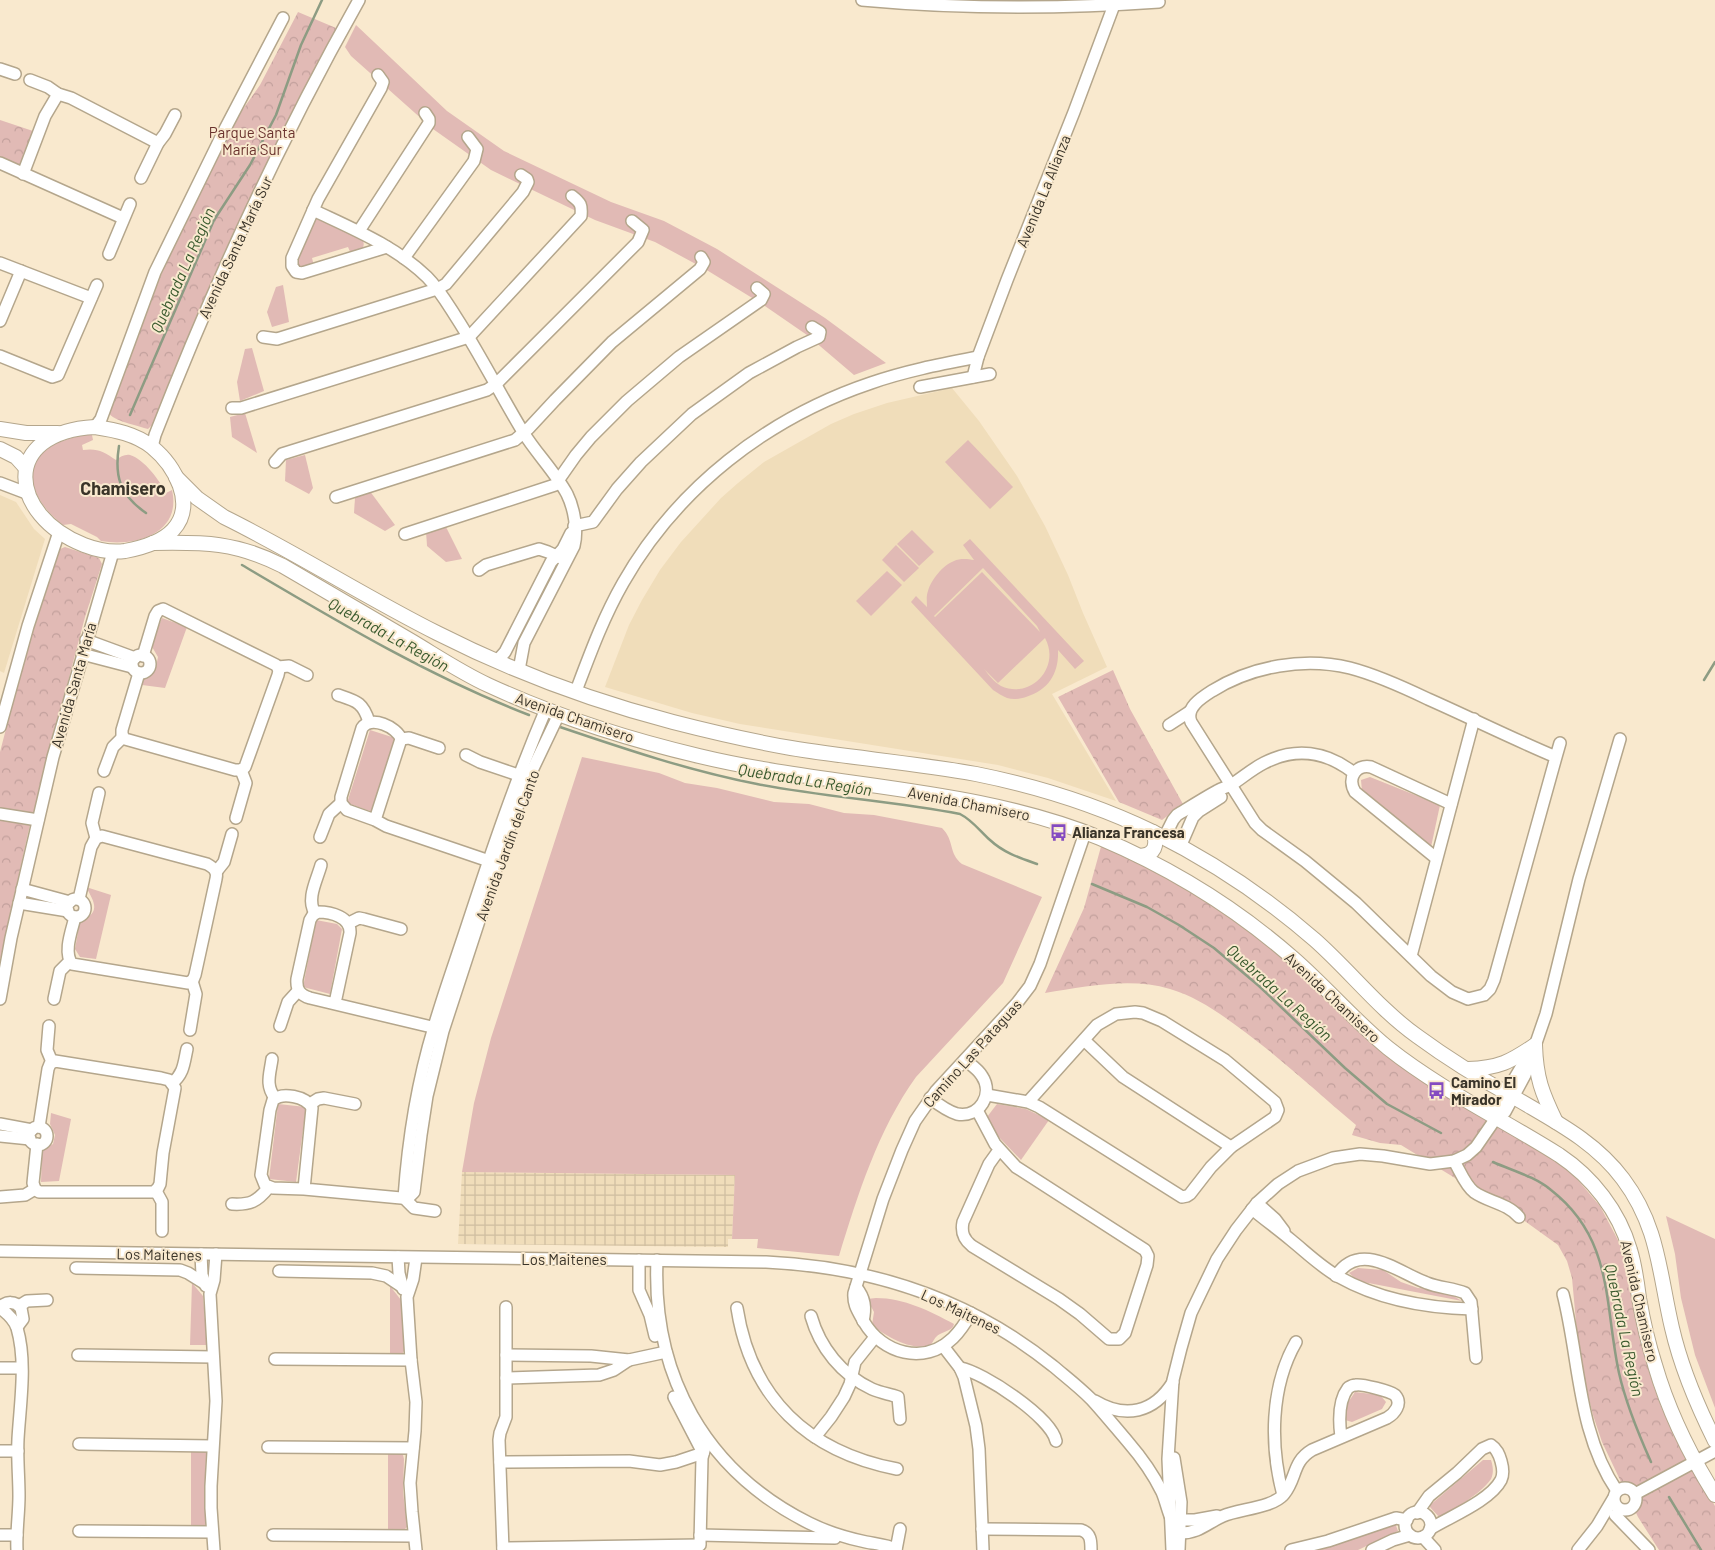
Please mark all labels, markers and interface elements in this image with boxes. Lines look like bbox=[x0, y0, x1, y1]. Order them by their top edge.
park label: Parque Santa María Sur bbox=[209, 123, 295, 158]
street label: Avenida La Alianza bbox=[1012, 132, 1074, 250]
street label: Avenida Santa María Sur bbox=[194, 173, 276, 321]
water label: Quebrada La Región bbox=[146, 204, 218, 336]
district label: Chamisero bbox=[80, 477, 166, 499]
water label: Quebrada La Región bbox=[325, 593, 453, 675]
street label: Avenida Santa María bbox=[46, 620, 100, 750]
street label: Avenida Chamisero bbox=[513, 688, 637, 746]
water label: Quebrada La Región bbox=[737, 759, 873, 799]
street label: Avenida Jardín del Canto bbox=[471, 767, 543, 923]
street label: Avenida Chamisero bbox=[906, 782, 1032, 824]
bus stop icon: Alianza Francesa bbox=[1048, 822, 1068, 842]
place label: Alianza Francesa bbox=[1072, 823, 1185, 841]
water label: Quebrada La Región bbox=[1223, 940, 1337, 1044]
street label: Avenida Chamisero bbox=[1281, 948, 1385, 1046]
street label: Camino Las Pataguas bbox=[919, 995, 1025, 1111]
place label: Camino El Mirador bbox=[1451, 1073, 1516, 1108]
bus stop icon: Camino El Mirador bbox=[1427, 1081, 1447, 1101]
street label: Avenida Chamisero bbox=[1617, 1238, 1663, 1364]
street label: Los Maitenes bbox=[116, 1244, 202, 1264]
street label: Los Maitenes bbox=[521, 1250, 607, 1268]
water label: Quebrada La Región bbox=[1602, 1262, 1648, 1398]
street label: Los Maitenes bbox=[918, 1285, 1004, 1337]

